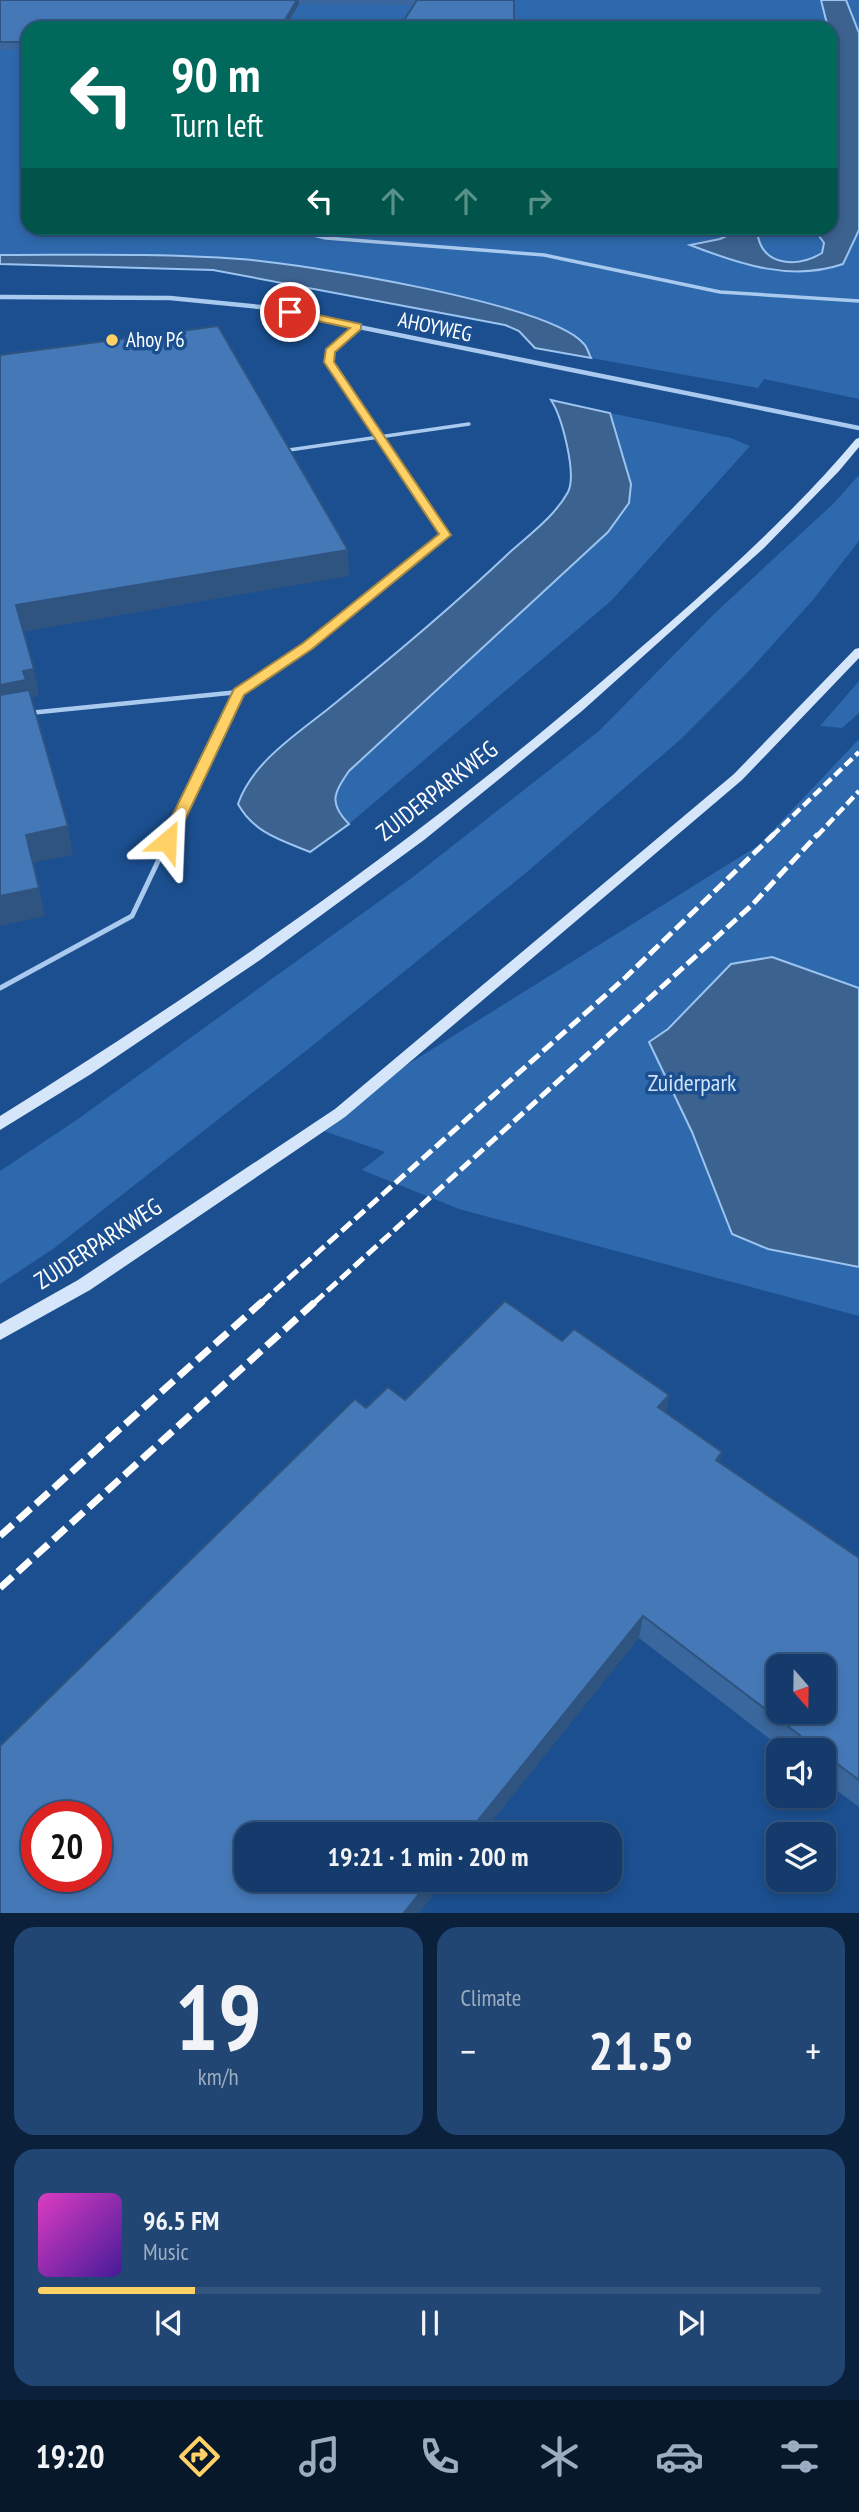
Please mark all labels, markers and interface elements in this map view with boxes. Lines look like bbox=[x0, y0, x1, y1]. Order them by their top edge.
text: 90 m bbox=[171, 42, 260, 106]
icon: left bbox=[56, 49, 147, 140]
text: Turn left bbox=[171, 104, 263, 146]
icon: left bbox=[301, 182, 339, 220]
icon: ahead bbox=[374, 182, 412, 220]
icon: ahead bbox=[447, 182, 485, 220]
icon: right bbox=[520, 182, 558, 220]
pin bbox=[260, 282, 320, 342]
icon: arrive bbox=[271, 293, 309, 331]
street label: AHOYWEG bbox=[396, 306, 475, 347]
place label: Ahoy P6 bbox=[126, 326, 185, 353]
marker: Ahoy P6 bbox=[104, 332, 120, 348]
street label: ZUIDERPARKWEG bbox=[370, 734, 504, 848]
position arrow bbox=[130, 804, 204, 878]
park label: Zuiderpark bbox=[648, 1067, 737, 1098]
street label: ZUIDERPARKWEG bbox=[28, 1191, 167, 1296]
north arrow bbox=[766, 1654, 836, 1724]
map controls bbox=[766, 1654, 836, 1892]
button: sound bbox=[766, 1738, 836, 1808]
speed limit sign: 20 bbox=[21, 1801, 112, 1892]
button: layers bbox=[766, 1822, 836, 1892]
text: 19:21 · 1 min · 200 m bbox=[328, 1840, 528, 1873]
text: 19 bbox=[175, 1957, 262, 2075]
text: Climate bbox=[461, 1983, 521, 2012]
text: 21.5° bbox=[588, 2017, 693, 2084]
text: − bbox=[461, 2026, 476, 2075]
text: + bbox=[805, 2026, 821, 2075]
text: km/h bbox=[198, 2062, 239, 2091]
text: 96.5 FM bbox=[143, 2204, 219, 2237]
text: Music bbox=[143, 2237, 189, 2266]
icon: previous bbox=[150, 2304, 188, 2342]
icon: pause bbox=[411, 2304, 449, 2342]
icon: next bbox=[672, 2304, 710, 2342]
icon: directions bbox=[175, 2432, 224, 2481]
icon: music bbox=[295, 2432, 344, 2481]
icon: phone bbox=[415, 2432, 464, 2481]
icon: climate bbox=[535, 2432, 584, 2481]
icon: car bbox=[655, 2432, 704, 2481]
icon: filters bbox=[775, 2432, 824, 2481]
text: 19:20 bbox=[35, 2435, 105, 2477]

